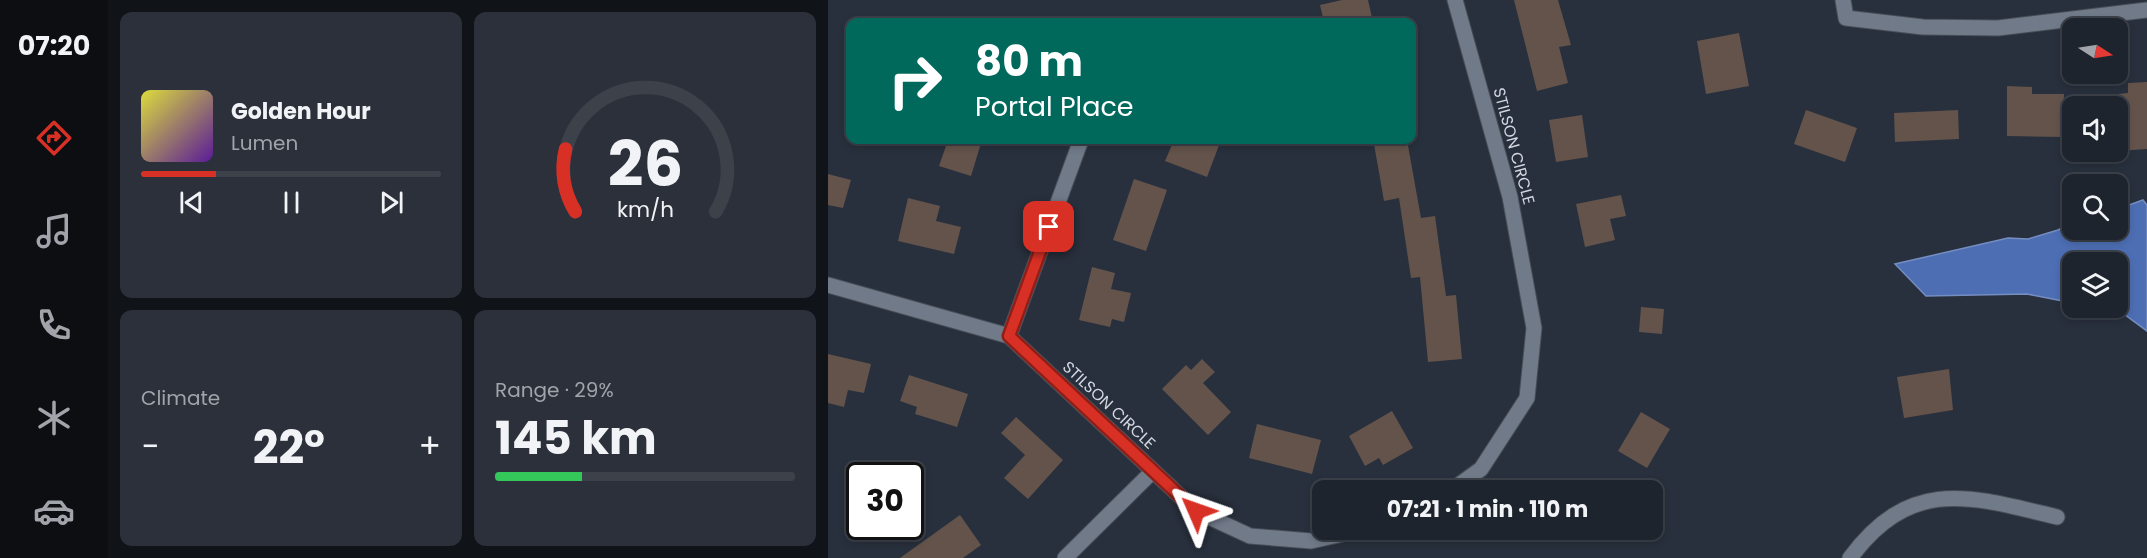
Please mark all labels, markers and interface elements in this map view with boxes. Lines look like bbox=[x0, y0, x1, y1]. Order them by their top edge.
north arrow bbox=[2062, 18, 2128, 84]
map controls bbox=[2062, 18, 2128, 318]
text: 07:20 bbox=[18, 27, 90, 64]
text: 80 m bbox=[975, 32, 1083, 91]
icon: right bbox=[876, 42, 954, 120]
street label: STILSON CIRCLE bbox=[1487, 85, 1541, 207]
text: Portal Place bbox=[975, 88, 1134, 125]
text: Golden Hour bbox=[231, 96, 371, 127]
button: sound bbox=[2062, 96, 2128, 162]
icon: directions bbox=[33, 117, 75, 159]
text: 26 bbox=[607, 120, 683, 208]
text: Lumen bbox=[231, 129, 298, 157]
button: search bbox=[2062, 174, 2128, 240]
icon: previous bbox=[175, 186, 208, 219]
icon: pause bbox=[275, 186, 308, 219]
icon: next bbox=[375, 186, 408, 219]
text: km/h bbox=[616, 194, 674, 225]
pin bbox=[1023, 201, 1074, 252]
icon: music bbox=[33, 210, 75, 252]
icon: arrive bbox=[1032, 210, 1065, 243]
button: layers bbox=[2062, 252, 2128, 318]
icon: phone bbox=[33, 304, 75, 346]
street label: STILSON CIRCLE bbox=[1057, 356, 1161, 454]
text: Range · 29% bbox=[495, 376, 614, 404]
text: Climate bbox=[141, 384, 220, 412]
icon: climate bbox=[33, 397, 75, 439]
text: 145 km bbox=[495, 407, 657, 470]
text: 22° bbox=[253, 416, 325, 479]
text: − bbox=[141, 423, 159, 470]
text: + bbox=[418, 423, 441, 470]
speed limit sign: 30 bbox=[846, 462, 924, 540]
position arrow bbox=[1164, 479, 1228, 543]
icon: car bbox=[33, 490, 75, 532]
text: 07:21 · 1 min · 110 m bbox=[1387, 494, 1588, 525]

